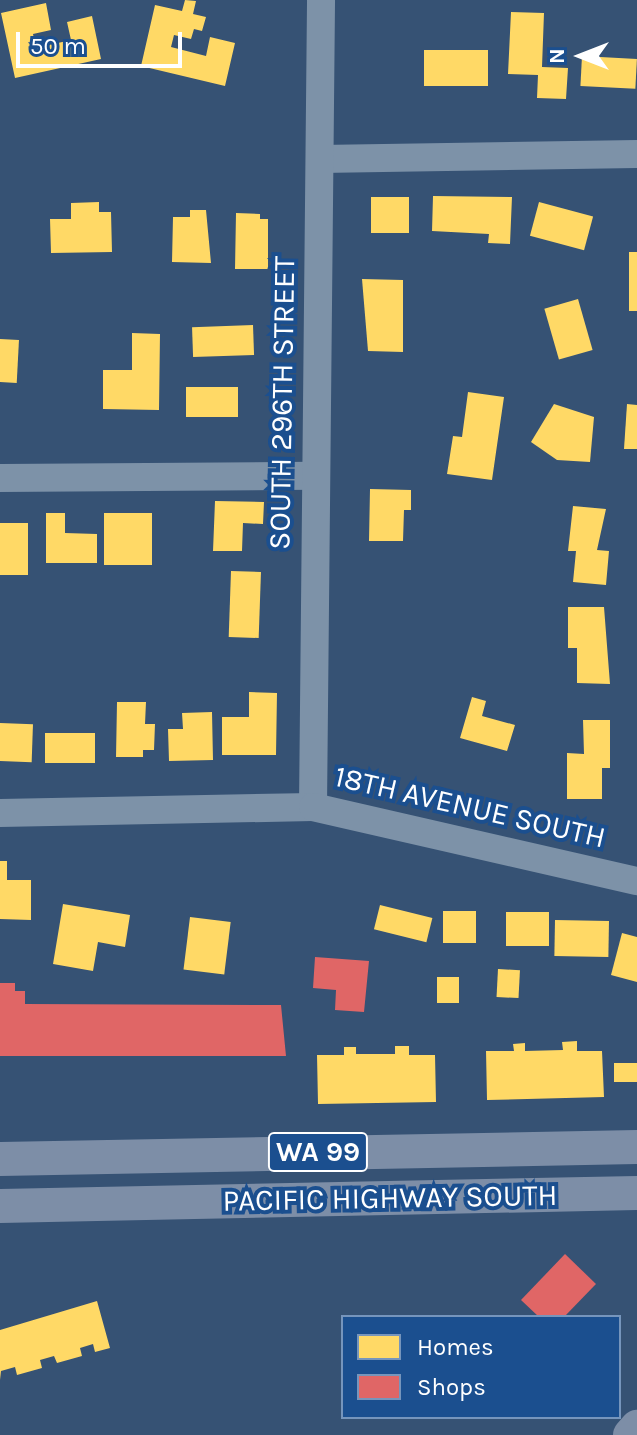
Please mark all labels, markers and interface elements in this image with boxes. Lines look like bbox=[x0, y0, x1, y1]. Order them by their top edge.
scale bar bbox=[20, 16, 186, 66]
north arrow bbox=[541, 16, 621, 96]
text: 50 m bbox=[30, 32, 86, 60]
text: N bbox=[544, 48, 570, 64]
street label: SOUTH 296TH STREET bbox=[261, 256, 303, 550]
street label: 18TH AVENUE SOUTH bbox=[331, 758, 609, 856]
road number: WA 99 bbox=[266, 1128, 370, 1176]
street label: PACIFIC HIGHWAY SOUTH bbox=[222, 1177, 558, 1219]
legend bbox=[341, 1315, 621, 1419]
text: Homes bbox=[417, 1333, 494, 1361]
text: Shops bbox=[417, 1373, 486, 1401]

